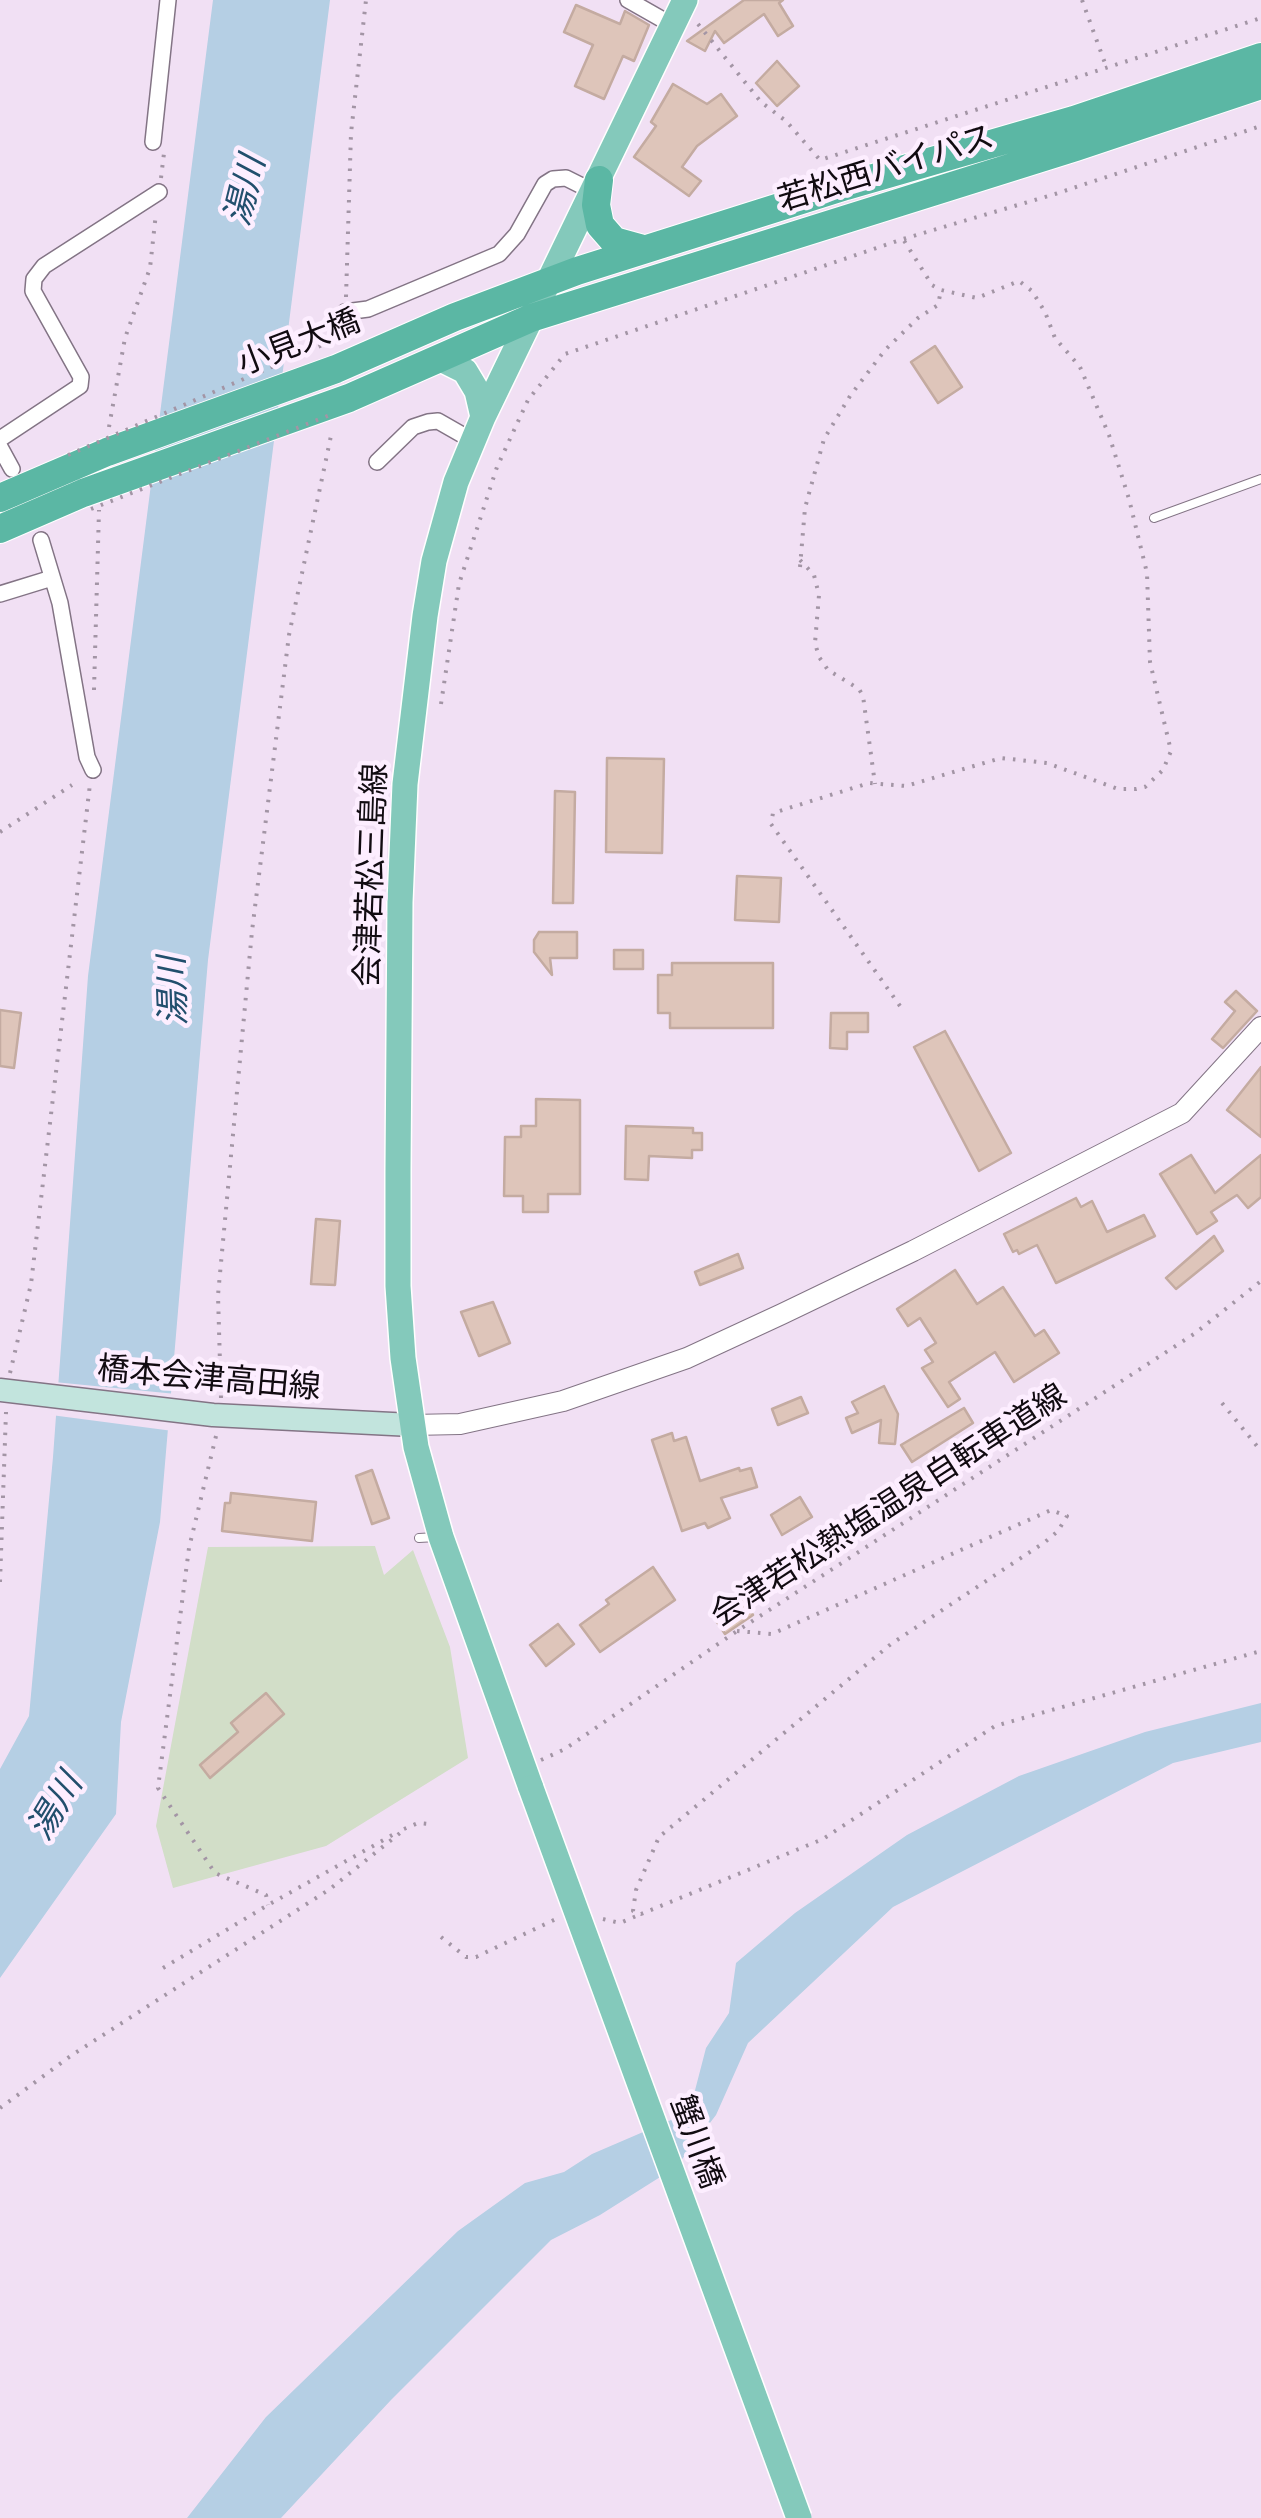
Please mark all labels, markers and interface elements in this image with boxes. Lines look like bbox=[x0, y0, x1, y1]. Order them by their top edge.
street label: 若松西バイパス bbox=[773, 118, 999, 220]
water label: 湯川 bbox=[217, 152, 275, 230]
street label: 小見大橋 bbox=[232, 302, 366, 384]
street label: 会津若松三島線 bbox=[349, 762, 395, 988]
water label: 湯川 bbox=[152, 955, 196, 1027]
street label: 橋本会津高田線 bbox=[96, 1350, 322, 1408]
street label: 会津若松熱塩温泉自転車道線 bbox=[704, 1377, 1074, 1635]
water label: 湯川 bbox=[20, 1766, 92, 1848]
street label: 蟹川橋 bbox=[662, 2090, 730, 2194]

